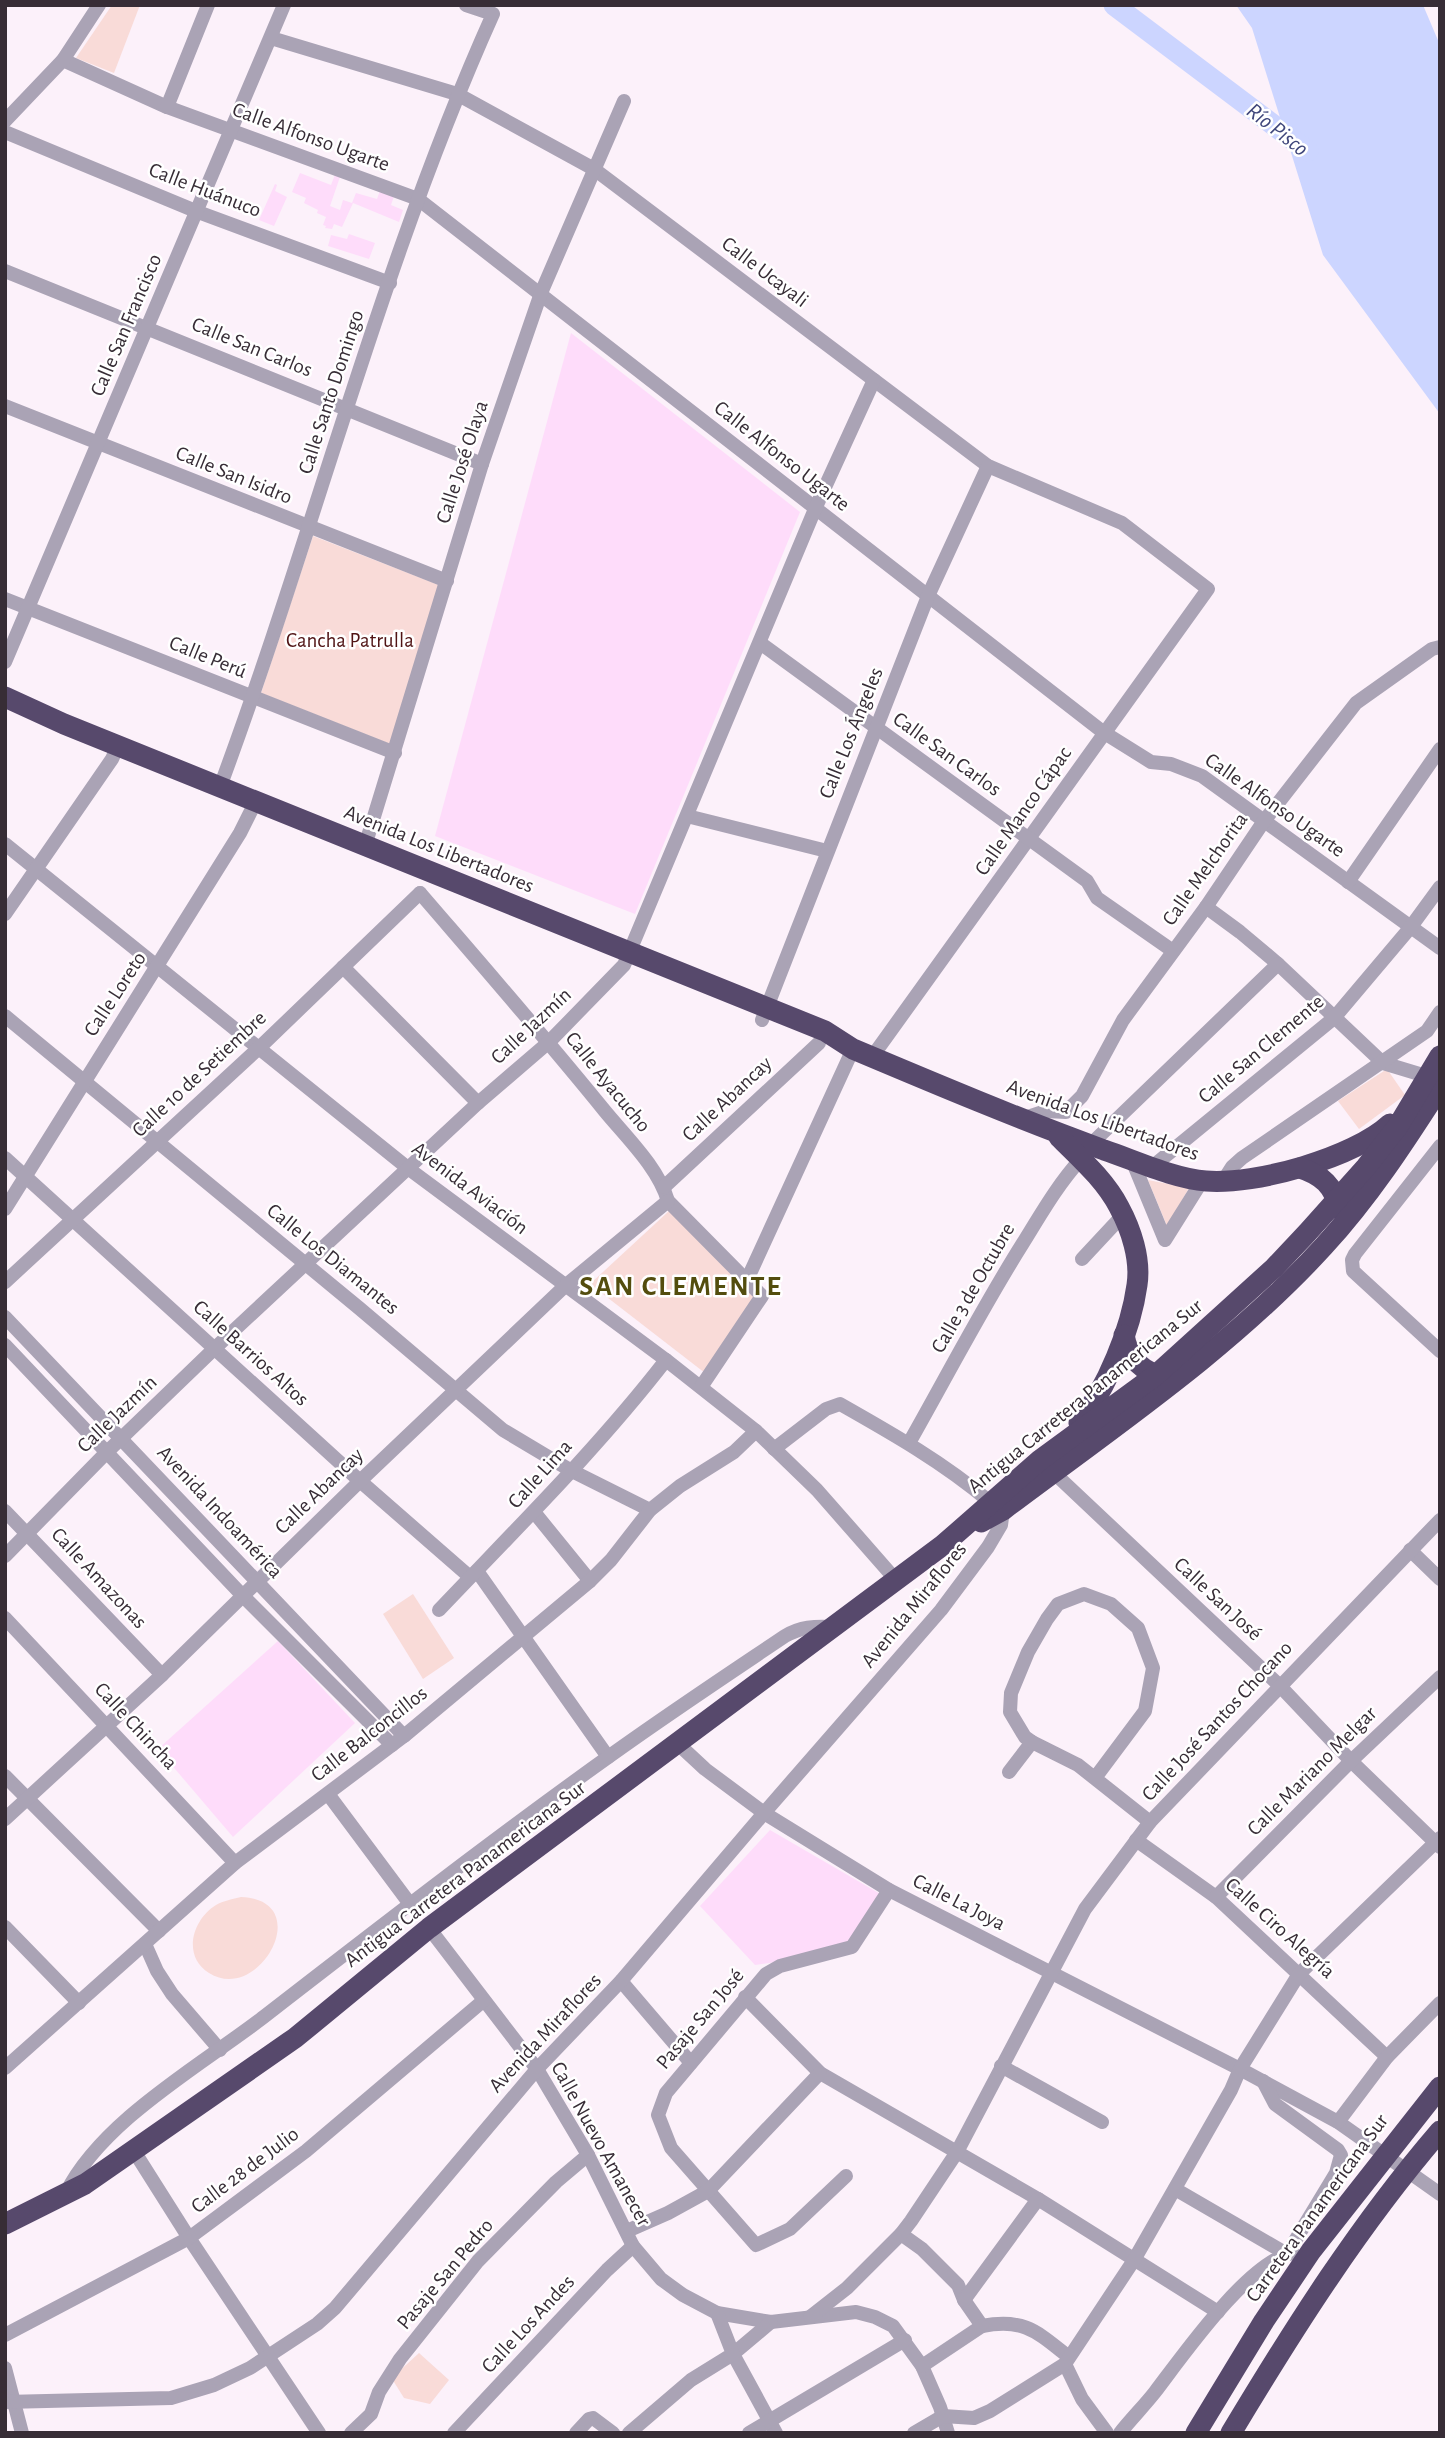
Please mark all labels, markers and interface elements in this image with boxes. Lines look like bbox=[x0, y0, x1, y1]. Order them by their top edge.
street label: Calle Alfonso Ugarte bbox=[230, 99, 392, 175]
water label: Río Pisco bbox=[1242, 99, 1312, 161]
street label: Calle Huánuco bbox=[146, 159, 264, 221]
street label: Calle Ucayali bbox=[718, 233, 812, 311]
street label: Calle San Francisco bbox=[87, 251, 165, 399]
street label: Calle Santo Domingo bbox=[295, 307, 367, 477]
street label: Calle San Carlos bbox=[189, 313, 315, 381]
street label: Calle Alfonso Ugarte bbox=[710, 397, 854, 515]
street label: Calle José Olaya bbox=[432, 398, 492, 526]
street label: Calle San Isidro bbox=[173, 442, 295, 508]
park label: Cancha Patrulla bbox=[286, 630, 414, 651]
street label: Calle Perú bbox=[166, 632, 250, 682]
street label: Calle Los Ángeles bbox=[813, 664, 887, 802]
street label: Calle San Carlos bbox=[889, 708, 1005, 800]
street label: Calle Manco Cápac bbox=[971, 743, 1075, 879]
street label: Calle Alfonso Ugarte bbox=[1201, 749, 1349, 861]
street label: Avenida Los Libertadores bbox=[341, 801, 537, 897]
street label: Calle Melchorita bbox=[1158, 808, 1252, 929]
street label: Calle Loreto bbox=[80, 948, 150, 1040]
street label: Calle Jazmín bbox=[487, 984, 575, 1068]
street label: Calle San Clemente bbox=[1194, 991, 1328, 1107]
street label: Calle 10 de Setiembre bbox=[128, 1007, 270, 1141]
street label: Calle Ayacucho bbox=[561, 1028, 655, 1136]
street label: Calle Abancay bbox=[678, 1053, 776, 1145]
street label: Avenida Los Libertadores bbox=[1004, 1075, 1202, 1165]
street label: Avenida Aviación bbox=[408, 1138, 532, 1238]
street label: Calle Los Diamantes bbox=[263, 1199, 403, 1319]
street label: Calle 3 de Octubre bbox=[927, 1219, 1019, 1357]
district label: SAN CLEMENTE bbox=[579, 1273, 783, 1301]
street label: Antigua Carretera Panamericana Sur bbox=[964, 1295, 1206, 1497]
street label: Calle Barrios Altos bbox=[189, 1296, 313, 1410]
street label: Calle Jazmín bbox=[73, 1371, 161, 1457]
street label: Calle Lima bbox=[504, 1435, 576, 1512]
street label: Avenida Indoamérica bbox=[153, 1442, 287, 1583]
street label: Calle Abancay bbox=[271, 1444, 367, 1538]
street label: Calle Amazonas bbox=[47, 1524, 151, 1632]
street label: Avenida Miraflores bbox=[857, 1539, 971, 1671]
street label: Calle San José bbox=[1170, 1553, 1266, 1645]
street label: Calle José Santos Chocano bbox=[1138, 1637, 1296, 1805]
street label: Calle Chincha bbox=[91, 1678, 182, 1774]
street label: Calle Balconcillos bbox=[307, 1682, 431, 1786]
street label: Calle Mariano Melgar bbox=[1243, 1702, 1381, 1840]
street label: Antigua Carretera Panamericana Sur bbox=[341, 1777, 589, 1971]
street label: Calle La Joya bbox=[909, 1870, 1009, 1934]
street label: Calle Ciro Alegría bbox=[1221, 1874, 1339, 1983]
street label: Pasaje San José bbox=[652, 1965, 748, 2073]
street label: Avenida Miraflores bbox=[485, 1970, 605, 2096]
street label: Calle Nuevo Amanecer bbox=[547, 2058, 655, 2230]
street label: Carretera Panamericana Sur bbox=[1242, 2110, 1392, 2306]
street label: Calle 28 de Julio bbox=[187, 2123, 303, 2217]
street label: Pasaje San Pedro bbox=[393, 2215, 497, 2333]
street label: Calle Los Andes bbox=[478, 2271, 578, 2377]

